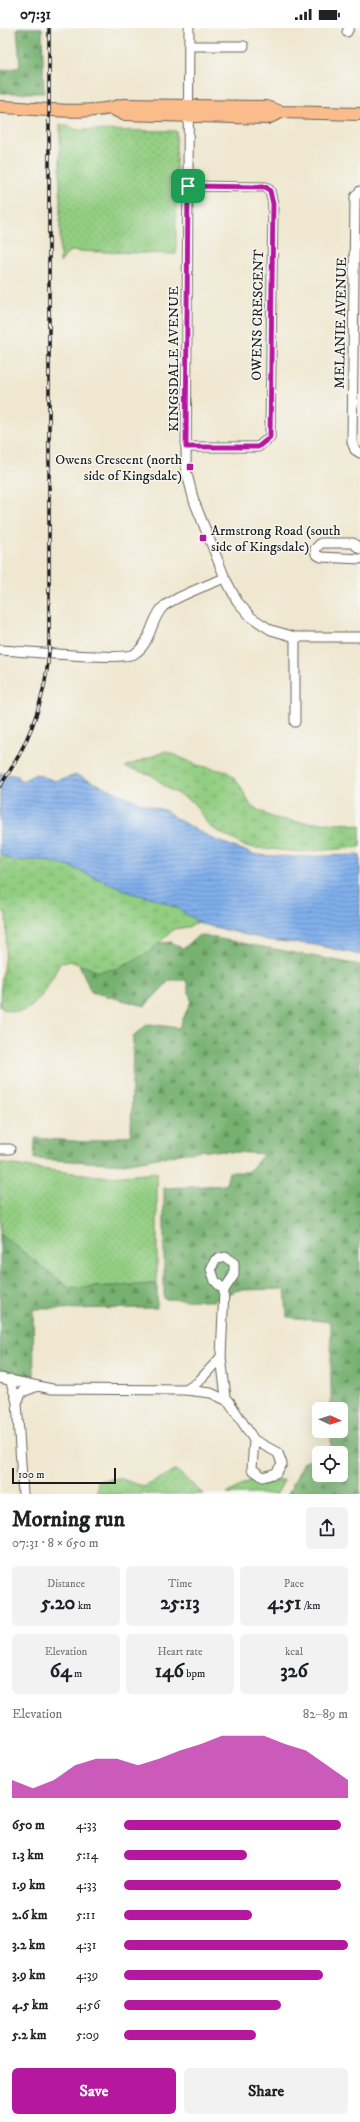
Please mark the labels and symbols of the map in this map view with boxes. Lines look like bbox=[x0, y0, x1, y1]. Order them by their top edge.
pin bbox=[171, 169, 205, 203]
street label: OWENS CRESCENT bbox=[248, 249, 268, 381]
street label: MELANIE AVENUE bbox=[331, 257, 351, 389]
street label: KINGSDALE AVENUE bbox=[165, 286, 183, 432]
place label: Owens Crescent (north side of Kingsdale) bbox=[55, 451, 183, 485]
marker: Owens Crescent (north side of Kingsdale) bbox=[185, 462, 195, 472]
place label: Armstrong Road (south side of Kingsdale) bbox=[211, 522, 341, 556]
marker: Armstrong Road (south side of Kingsdale) bbox=[198, 533, 208, 543]
north arrow bbox=[312, 1402, 348, 1438]
scale bar bbox=[12, 1466, 116, 1485]

